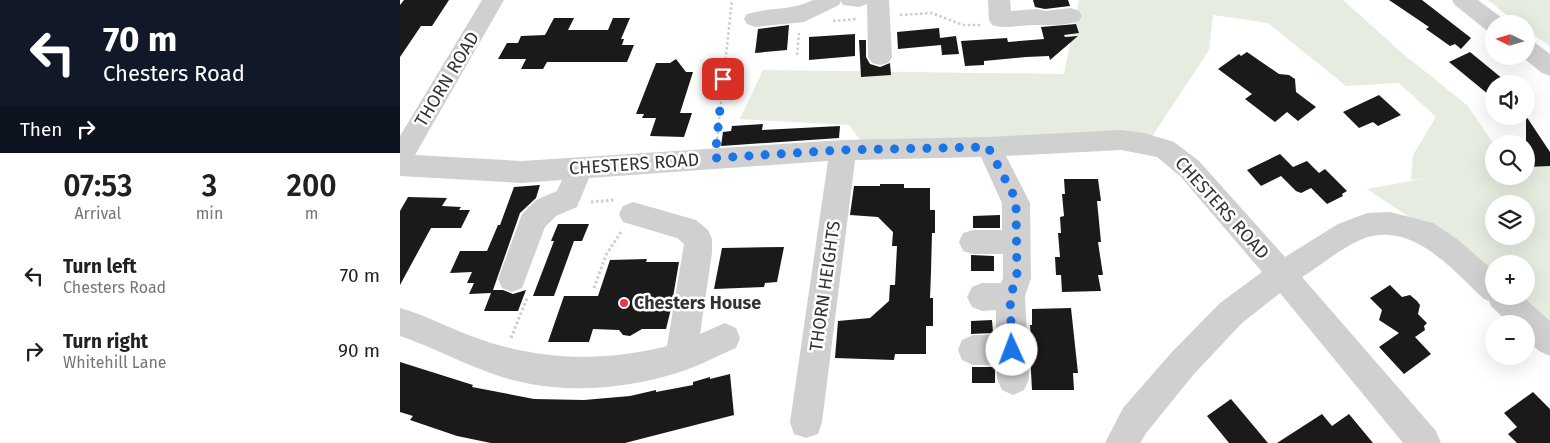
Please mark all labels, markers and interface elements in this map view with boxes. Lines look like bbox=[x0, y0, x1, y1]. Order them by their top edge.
north arrow bbox=[1485, 15, 1535, 65]
map controls bbox=[1485, 15, 1535, 365]
text: 70 m bbox=[103, 18, 177, 60]
icon: left bbox=[20, 20, 85, 85]
street label: THORN ROAD bbox=[410, 28, 484, 130]
pin bbox=[702, 58, 744, 100]
text: Chesters Road bbox=[103, 60, 245, 87]
icon: arrive bbox=[709, 65, 737, 93]
button: sound bbox=[1485, 75, 1535, 125]
icon: right bbox=[72, 115, 100, 143]
text: Then bbox=[20, 118, 62, 141]
button: search bbox=[1485, 135, 1535, 185]
street label: CHESTERS ROAD bbox=[568, 148, 700, 180]
street label: CHESTERS ROAD bbox=[1170, 152, 1274, 264]
text: 07:53 bbox=[63, 168, 132, 204]
text: 3 bbox=[202, 168, 217, 204]
text: 200 bbox=[287, 168, 337, 204]
button: layers bbox=[1485, 195, 1535, 245]
text: Arrival bbox=[74, 204, 121, 223]
text: min bbox=[196, 204, 223, 223]
text: m bbox=[305, 204, 318, 223]
street label: THORN HEIGHTS bbox=[805, 219, 845, 353]
text: Turn left bbox=[63, 255, 137, 278]
button: + bbox=[1485, 255, 1535, 305]
icon: left bbox=[20, 262, 48, 290]
text: 70 m bbox=[340, 264, 380, 287]
text: Chesters Road bbox=[63, 278, 166, 297]
place label: Chesters House bbox=[634, 292, 761, 314]
marker: Chesters House bbox=[618, 297, 630, 309]
button: − bbox=[1485, 315, 1535, 365]
position arrow bbox=[985, 323, 1037, 375]
text: Turn right bbox=[63, 330, 148, 353]
icon: right bbox=[20, 337, 48, 365]
text: 90 m bbox=[338, 339, 380, 362]
text: Whitehill Lane bbox=[63, 353, 166, 372]

